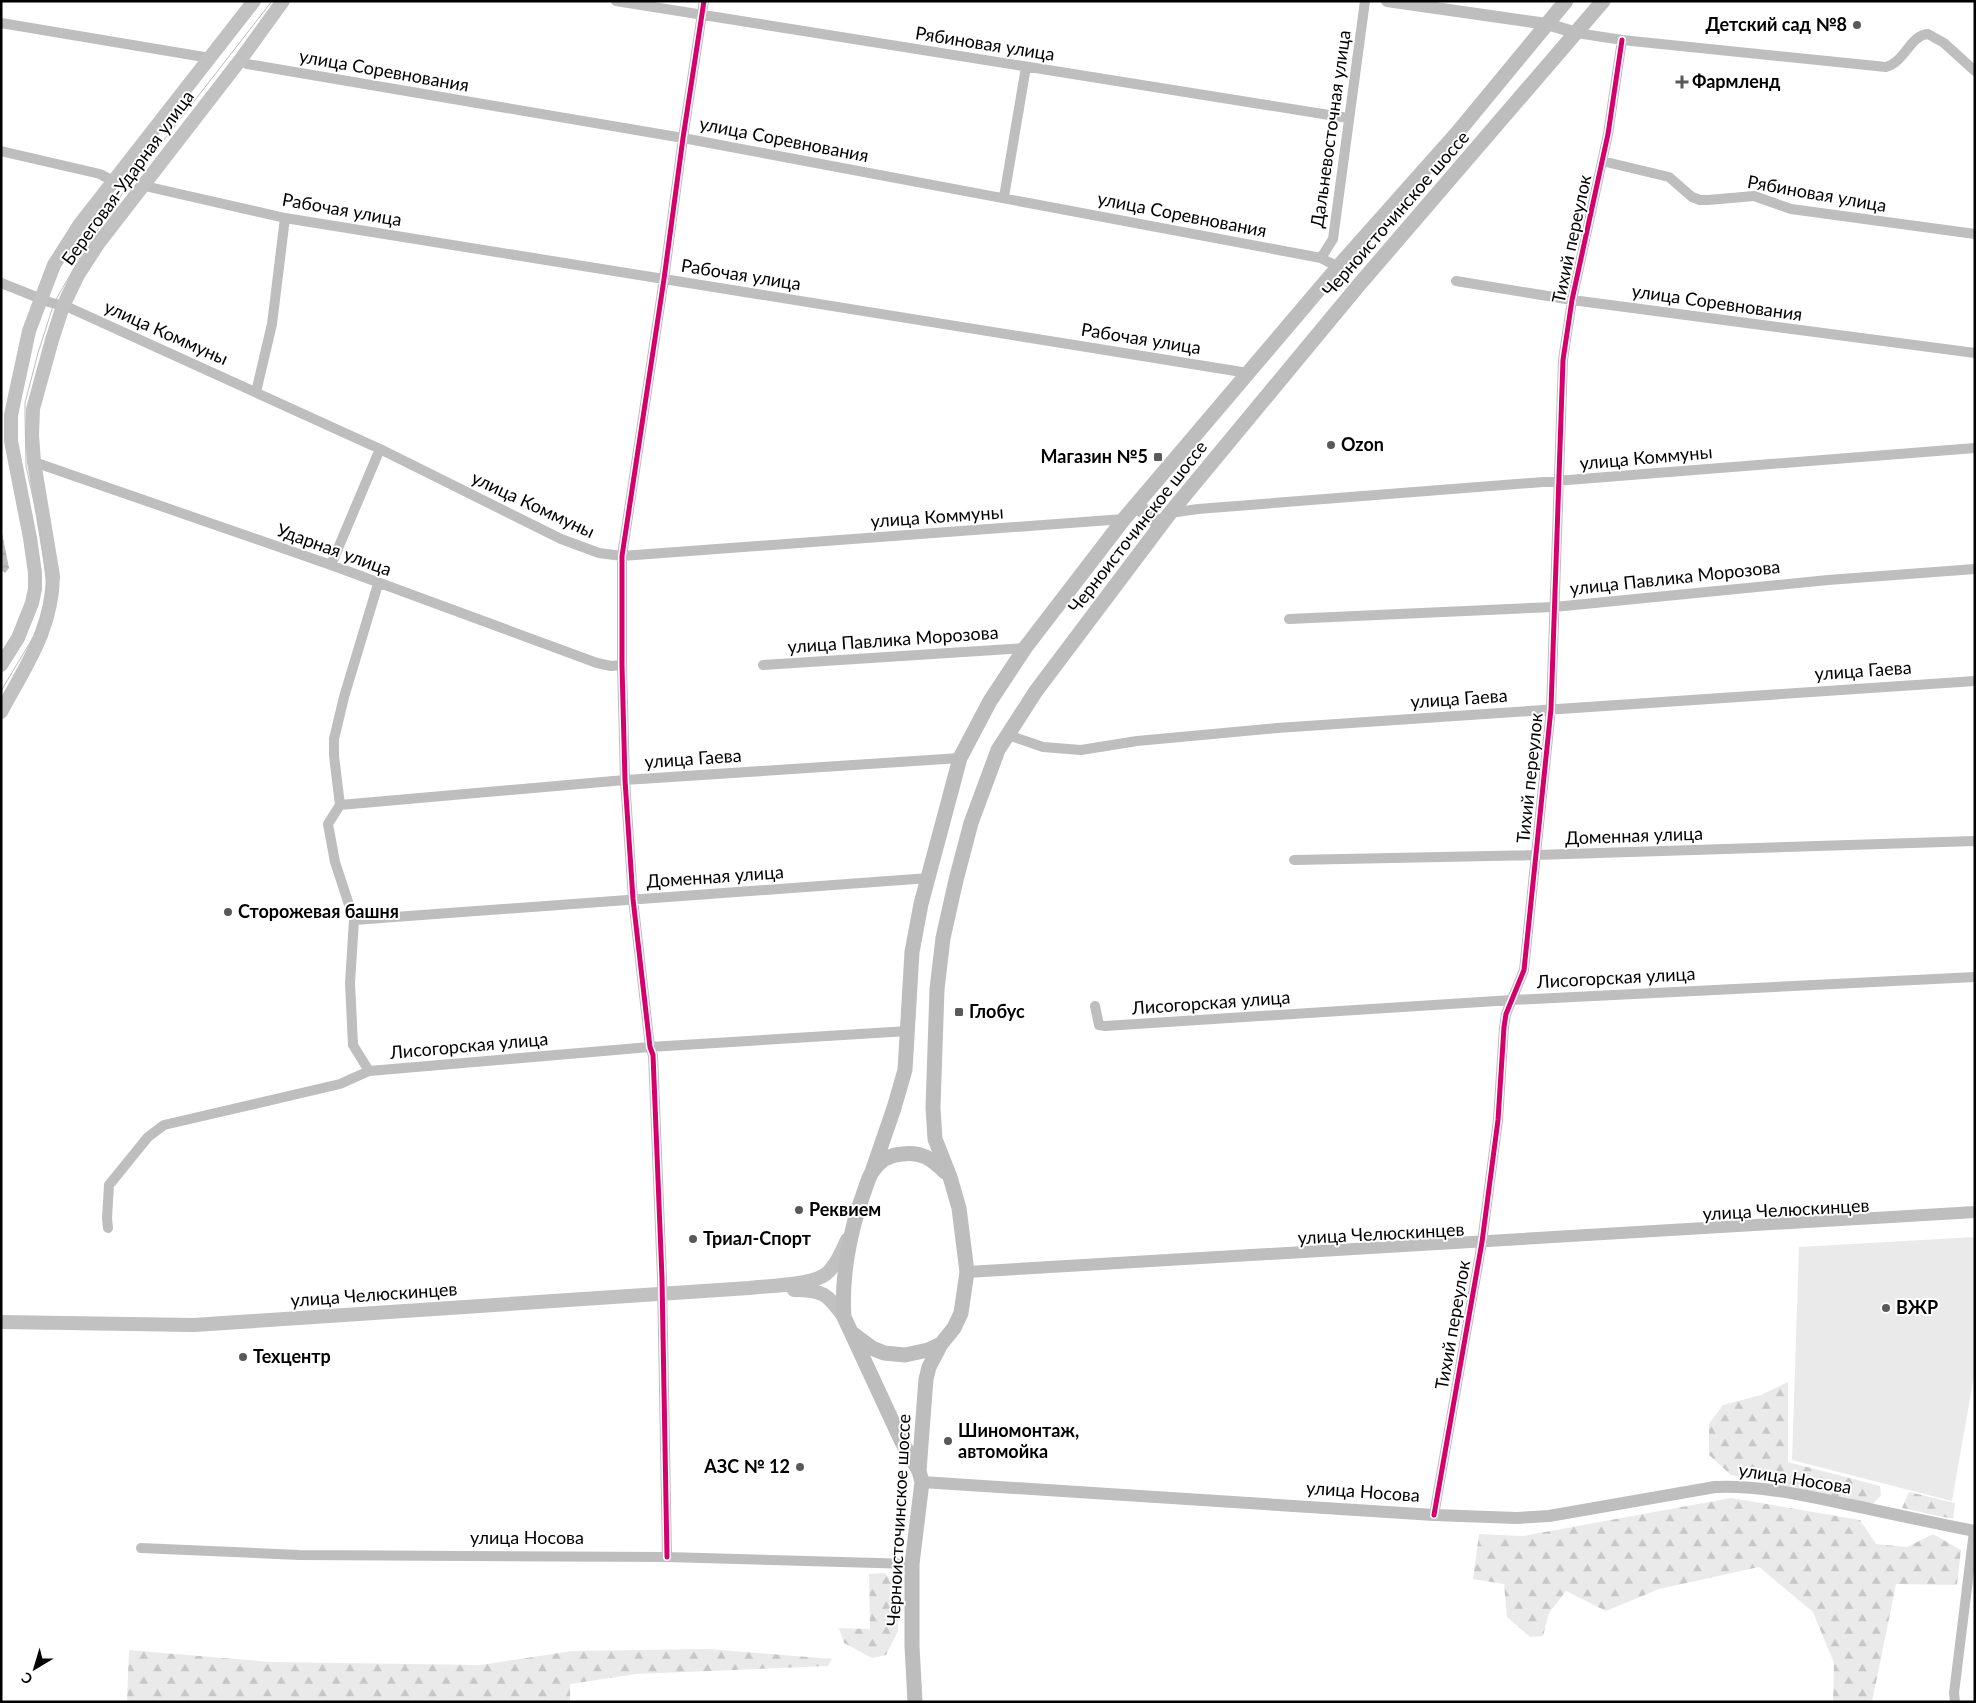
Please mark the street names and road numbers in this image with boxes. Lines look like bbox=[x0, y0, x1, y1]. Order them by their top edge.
street label: Рябиновая улица bbox=[914, 21, 1056, 65]
street label: Дальневосточная улица bbox=[1305, 29, 1355, 229]
street label: улица Соревнования bbox=[298, 44, 471, 96]
street label: Береговая-Ударная улица bbox=[56, 86, 198, 269]
street label: улица Соревнования bbox=[698, 112, 871, 166]
street label: Черноисточинское шоссе bbox=[1317, 126, 1473, 301]
street label: Рябиновая улица bbox=[1746, 170, 1888, 216]
street label: Тихий переулок bbox=[1547, 172, 1596, 305]
street label: улица Соревнования bbox=[1096, 187, 1269, 241]
street label: Рабочая улица bbox=[281, 188, 404, 230]
street label: Рабочая улица bbox=[680, 254, 803, 294]
street label: улица Соревнования bbox=[1630, 279, 1804, 325]
street label: улица Коммуны bbox=[101, 295, 232, 369]
street label: Рабочая улица bbox=[1080, 318, 1203, 358]
street label: Черноисточинское шоссе bbox=[1063, 436, 1211, 617]
street label: улица Коммуны bbox=[1579, 440, 1713, 474]
street label: улица Коммуны bbox=[468, 466, 598, 542]
street label: улица Коммуны bbox=[870, 500, 1004, 532]
street label: Ударная улица bbox=[274, 518, 395, 580]
street label: улица Павлика Морозова bbox=[1569, 555, 1781, 599]
street label: улица Павлика Морозова bbox=[787, 621, 999, 657]
street label: улица Гаева bbox=[1814, 656, 1912, 684]
street label: улица Гаева bbox=[1410, 684, 1508, 712]
street label: Тихий переулок bbox=[1511, 711, 1547, 844]
street label: улица Гаева bbox=[644, 744, 742, 772]
street label: Доменная улица bbox=[1565, 822, 1703, 848]
street label: Доменная улица bbox=[645, 860, 784, 892]
street label: Лисогорская улица bbox=[1535, 962, 1696, 992]
street label: Лисогорская улица bbox=[1130, 985, 1291, 1019]
street label: Лисогорская улица bbox=[388, 1027, 549, 1063]
street label: улица Челюскинцев bbox=[1702, 1194, 1870, 1224]
street label: улица Челюскинцев bbox=[1297, 1218, 1465, 1248]
street label: Тихий переулок bbox=[1430, 1258, 1474, 1391]
street label: улица Челюскинцев bbox=[290, 1277, 458, 1311]
street label: Черноисточинское шоссе bbox=[881, 1413, 915, 1627]
street label: улица Носова bbox=[1737, 1458, 1853, 1498]
street label: улица Носова bbox=[1305, 1476, 1421, 1506]
street label: улица Носова bbox=[470, 1526, 584, 1548]

